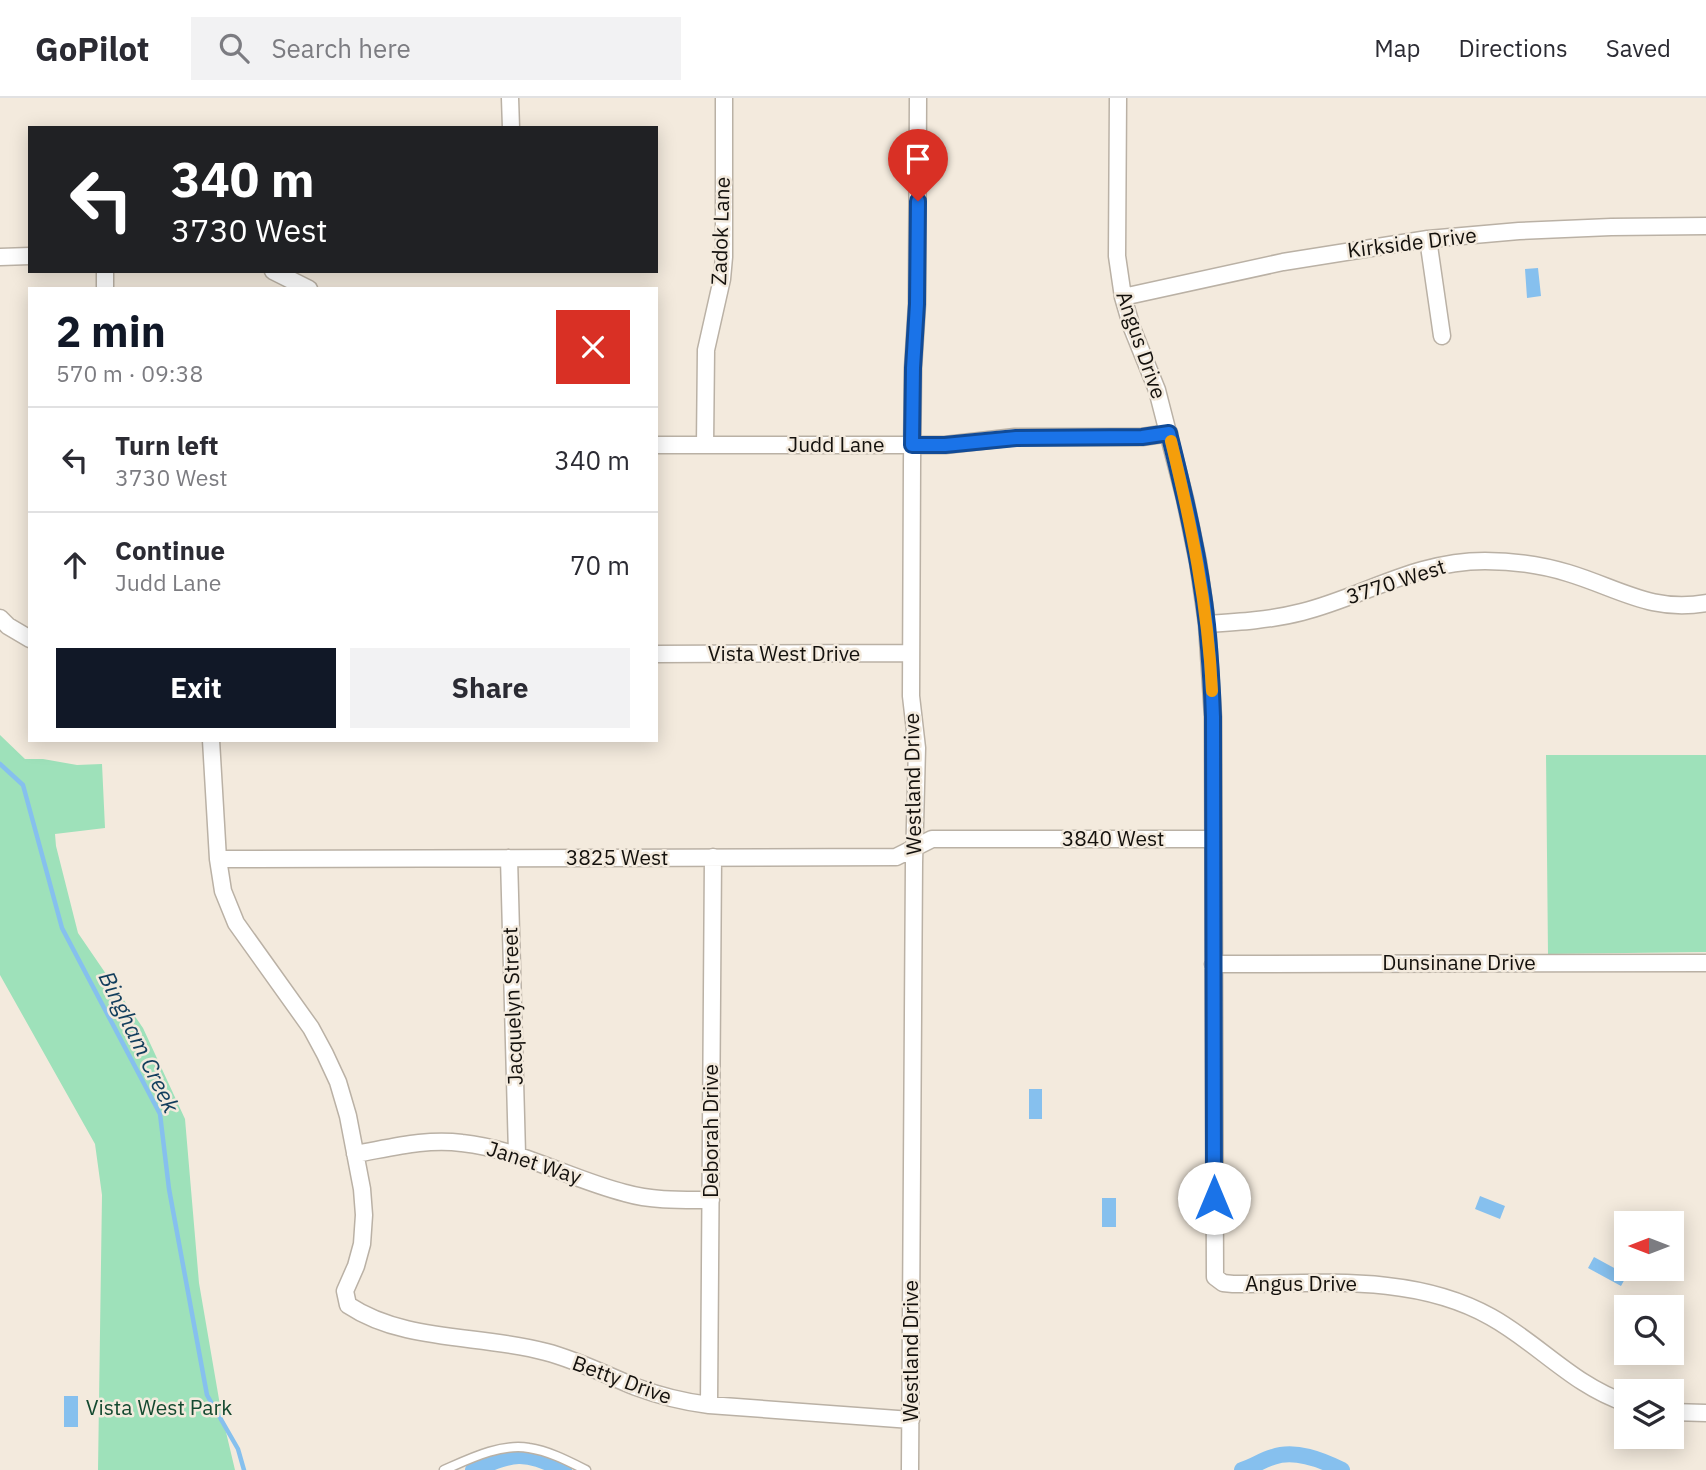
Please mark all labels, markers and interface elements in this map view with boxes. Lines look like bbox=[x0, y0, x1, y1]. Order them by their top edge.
search box bbox=[191, 17, 681, 80]
text: GoPilot bbox=[35, 27, 149, 70]
icon: search bbox=[215, 29, 253, 67]
text: Search here bbox=[271, 31, 411, 65]
text: Map bbox=[1374, 32, 1420, 64]
text: Directions bbox=[1458, 32, 1568, 64]
text: Saved bbox=[1606, 32, 1671, 64]
pin bbox=[888, 129, 948, 201]
icon: arrive bbox=[899, 140, 937, 178]
text: 340 m bbox=[171, 147, 315, 210]
icon: left bbox=[56, 154, 147, 245]
street label: Zadok Lane bbox=[704, 176, 736, 286]
text: 3730 West bbox=[171, 209, 328, 251]
street label: Kirkside Drive bbox=[1346, 220, 1478, 264]
street label: Angus Drive bbox=[1110, 287, 1173, 402]
text: 2 min bbox=[56, 304, 166, 359]
button: close bbox=[556, 310, 630, 384]
text: 570 m · 09:38 bbox=[56, 358, 203, 388]
text: Turn left bbox=[115, 428, 218, 462]
street label: Judd Lane bbox=[787, 430, 885, 458]
icon: left bbox=[56, 441, 94, 479]
text: 340 m bbox=[554, 443, 630, 477]
text: 3730 West bbox=[115, 462, 228, 492]
text: Continue bbox=[115, 533, 225, 567]
icon: ahead bbox=[56, 546, 94, 584]
text: 70 m bbox=[570, 548, 630, 582]
street label: 3770 West bbox=[1343, 552, 1449, 610]
text: Judd Lane bbox=[115, 567, 221, 597]
street label: Vista West Drive bbox=[708, 639, 860, 667]
button: Exit bbox=[56, 648, 336, 728]
button: Share bbox=[350, 648, 630, 728]
street label: Westland Drive bbox=[897, 713, 927, 855]
street label: 3840 West bbox=[1062, 824, 1164, 852]
street label: 3825 West bbox=[566, 843, 668, 871]
street label: Jacquelyn Street bbox=[495, 926, 529, 1086]
street label: Dunsinane Drive bbox=[1382, 948, 1536, 976]
water label: Bingham Creek bbox=[93, 966, 188, 1118]
street label: Deborah Drive bbox=[696, 1064, 724, 1198]
street label: Janet Way bbox=[483, 1134, 586, 1191]
position arrow bbox=[1177, 1161, 1251, 1235]
north arrow bbox=[1614, 1211, 1684, 1281]
map controls bbox=[1614, 1211, 1684, 1449]
street label: Angus Drive bbox=[1245, 1269, 1357, 1297]
street label: Westland Drive bbox=[896, 1280, 924, 1422]
button: search bbox=[1614, 1295, 1684, 1365]
street label: Betty Drive bbox=[569, 1348, 676, 1410]
button: layers bbox=[1614, 1379, 1684, 1449]
park label: Vista West Park bbox=[86, 1393, 232, 1421]

